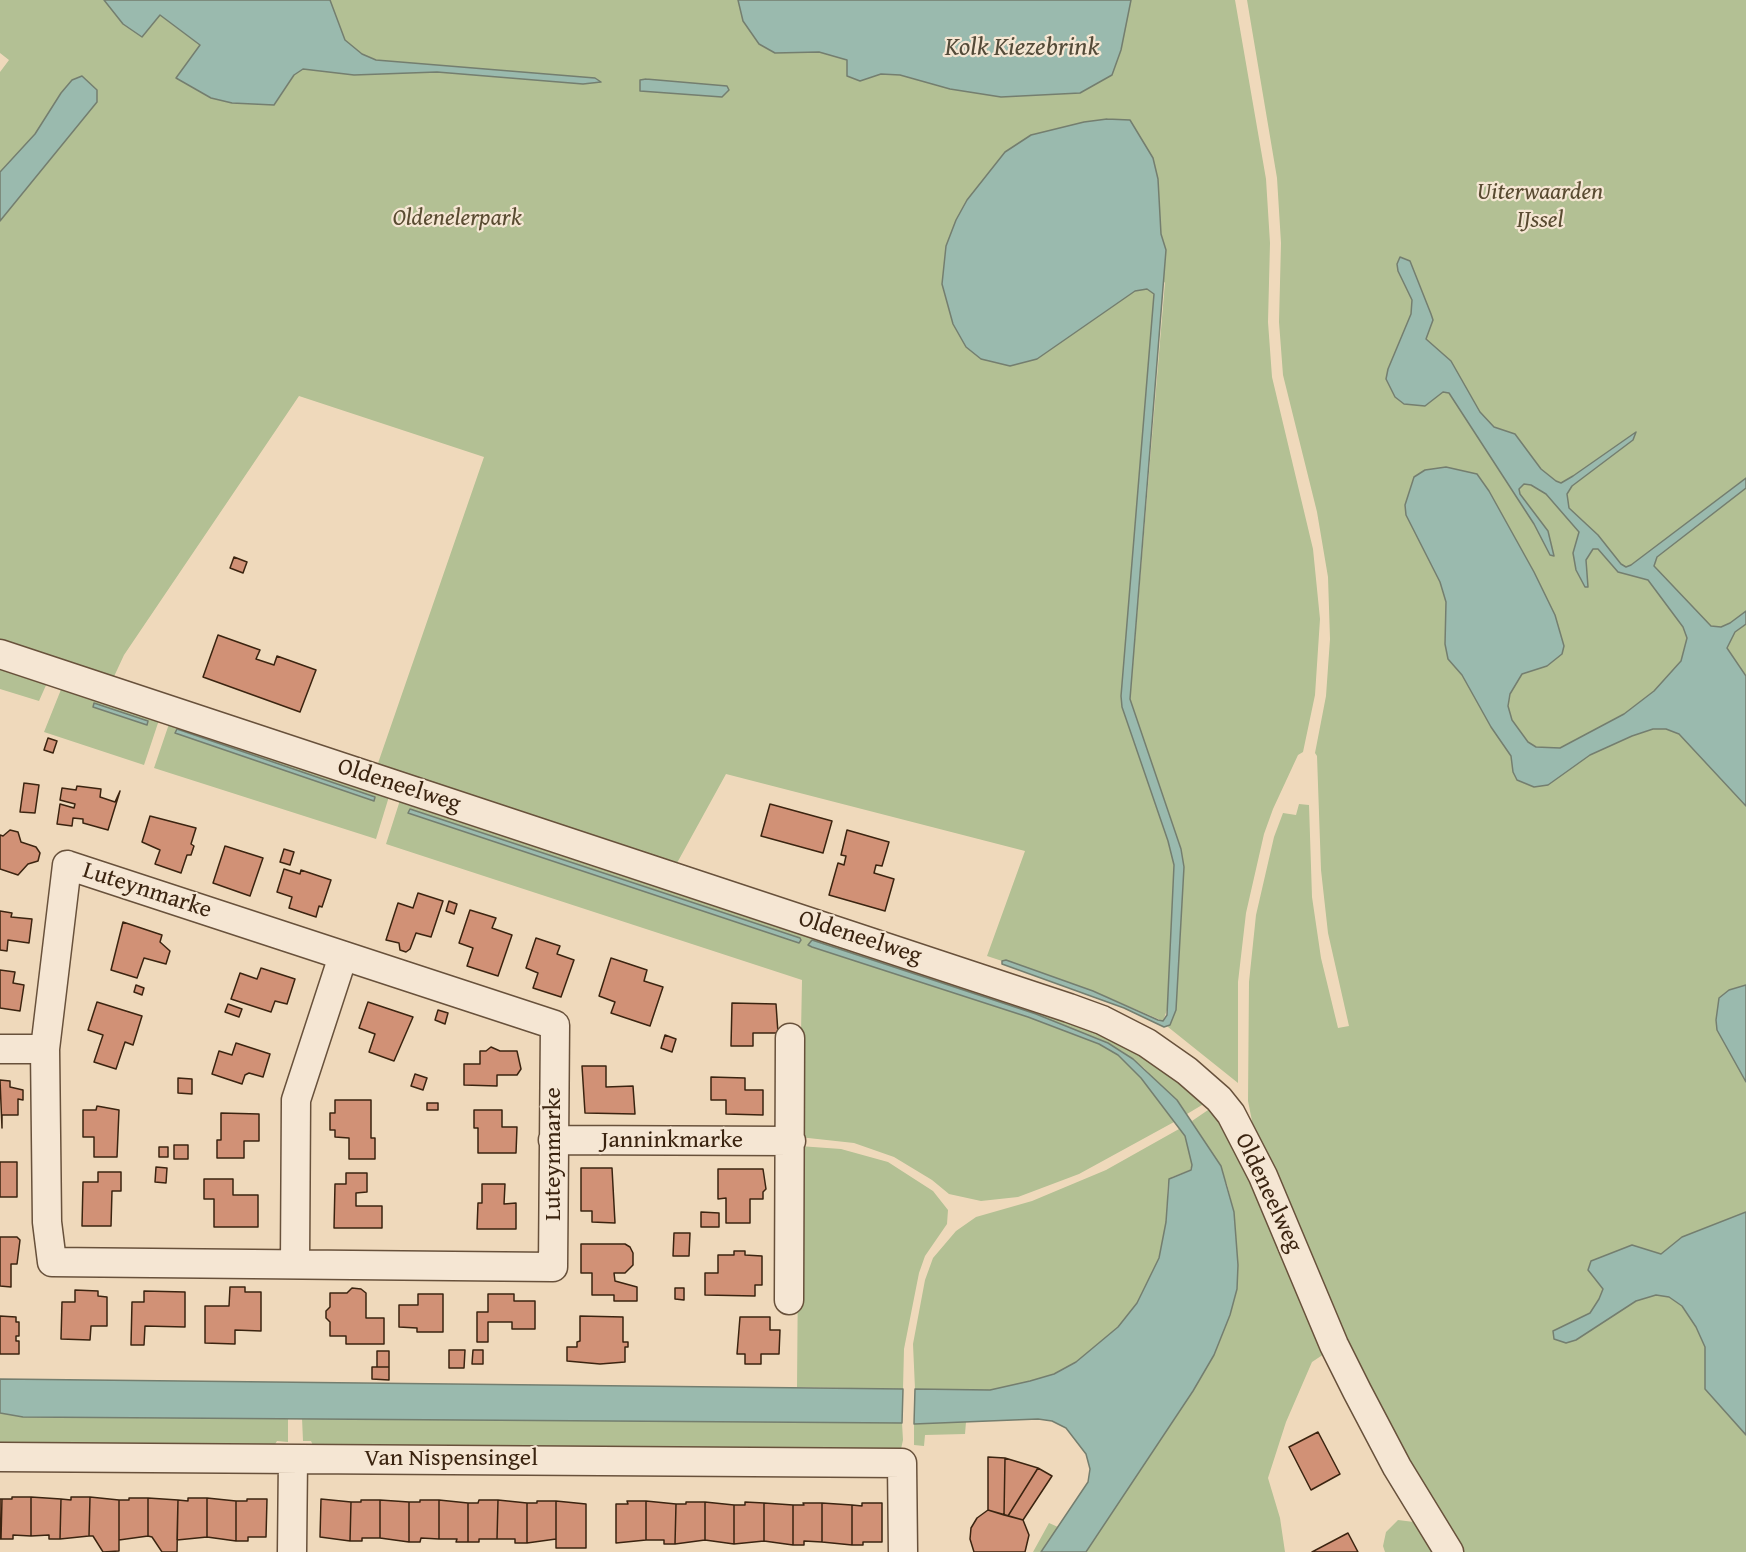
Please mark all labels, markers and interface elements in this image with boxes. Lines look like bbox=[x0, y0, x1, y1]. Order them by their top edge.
water label: Kolk Kiezebrink bbox=[945, 32, 1099, 64]
park label: Uiterwaarden IJssel bbox=[1477, 179, 1603, 235]
park label: Oldenelerpark bbox=[392, 205, 522, 233]
street label: Oldeneelweg bbox=[334, 753, 464, 819]
street label: Luteynmarke bbox=[79, 857, 215, 925]
street label: Oldeneelweg bbox=[795, 905, 925, 971]
street label: Luteynmarke bbox=[540, 1087, 568, 1221]
street label: Janninkmarke bbox=[601, 1127, 743, 1155]
street label: Oldeneelweg bbox=[1228, 1129, 1308, 1257]
street label: Van Nispensingel bbox=[364, 1445, 538, 1473]

